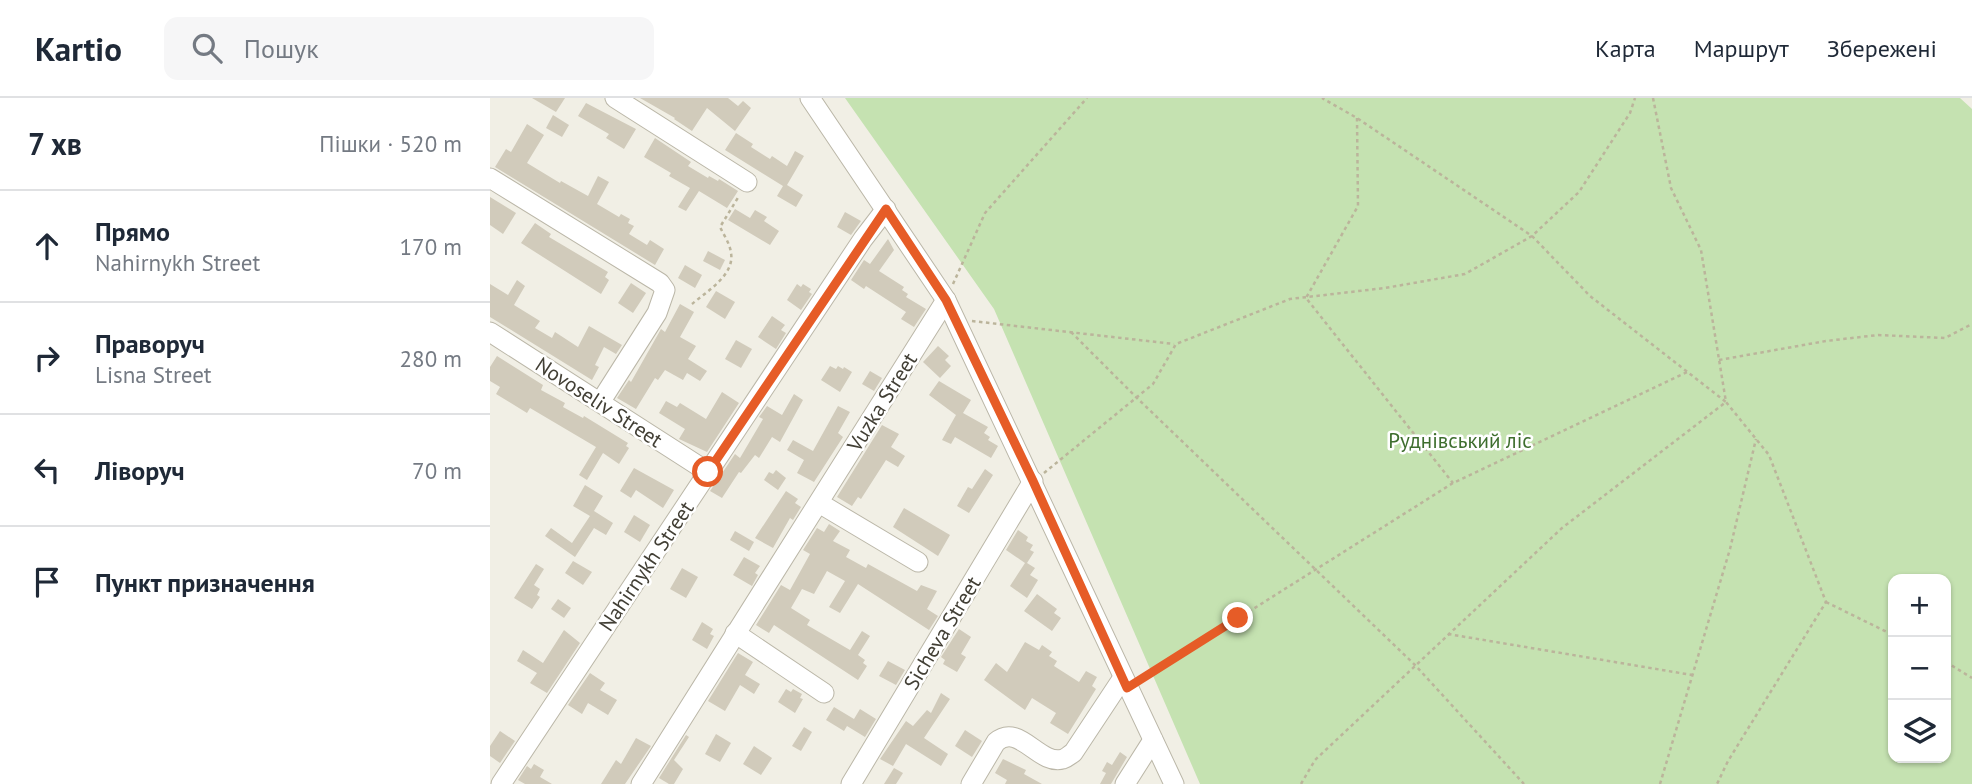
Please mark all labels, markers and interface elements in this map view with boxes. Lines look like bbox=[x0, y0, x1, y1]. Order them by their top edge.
search box bbox=[164, 17, 654, 80]
text: Kartio bbox=[35, 27, 122, 70]
icon: search bbox=[188, 29, 226, 67]
text: Пошук bbox=[244, 32, 319, 65]
text: Карта bbox=[1595, 33, 1656, 64]
text: Маршрут bbox=[1694, 33, 1789, 64]
text: Збережені bbox=[1827, 33, 1937, 64]
text: 7 хв bbox=[28, 124, 82, 163]
text: Пішки · 520 m bbox=[319, 129, 462, 158]
text: Прямо bbox=[95, 215, 170, 248]
icon: ahead bbox=[28, 227, 66, 265]
text: 170 m bbox=[400, 232, 462, 261]
text: Nahirnykh Street bbox=[95, 248, 260, 277]
text: Праворуч bbox=[95, 327, 205, 360]
icon: right bbox=[28, 339, 66, 377]
text: 280 m bbox=[400, 344, 462, 373]
street label: Vuzka Street bbox=[841, 348, 923, 457]
street label: Novoseliv Street bbox=[530, 351, 668, 453]
text: Lisna Street bbox=[95, 360, 212, 389]
park label: Руднівський ліс bbox=[1388, 427, 1532, 454]
icon: left bbox=[28, 451, 66, 489]
text: Ліворуч bbox=[95, 454, 185, 487]
text: 70 m bbox=[412, 456, 462, 485]
route start bbox=[692, 456, 723, 487]
street label: Nahirnykh Street bbox=[593, 496, 699, 636]
icon: arrive bbox=[28, 563, 66, 601]
text: Пункт призначення bbox=[95, 566, 315, 599]
street label: Sicheva Street bbox=[898, 571, 986, 695]
map controls bbox=[1888, 574, 1951, 763]
button: + bbox=[1888, 574, 1951, 637]
route end bbox=[1222, 602, 1253, 633]
button: − bbox=[1888, 637, 1951, 700]
button: layers bbox=[1888, 700, 1951, 763]

